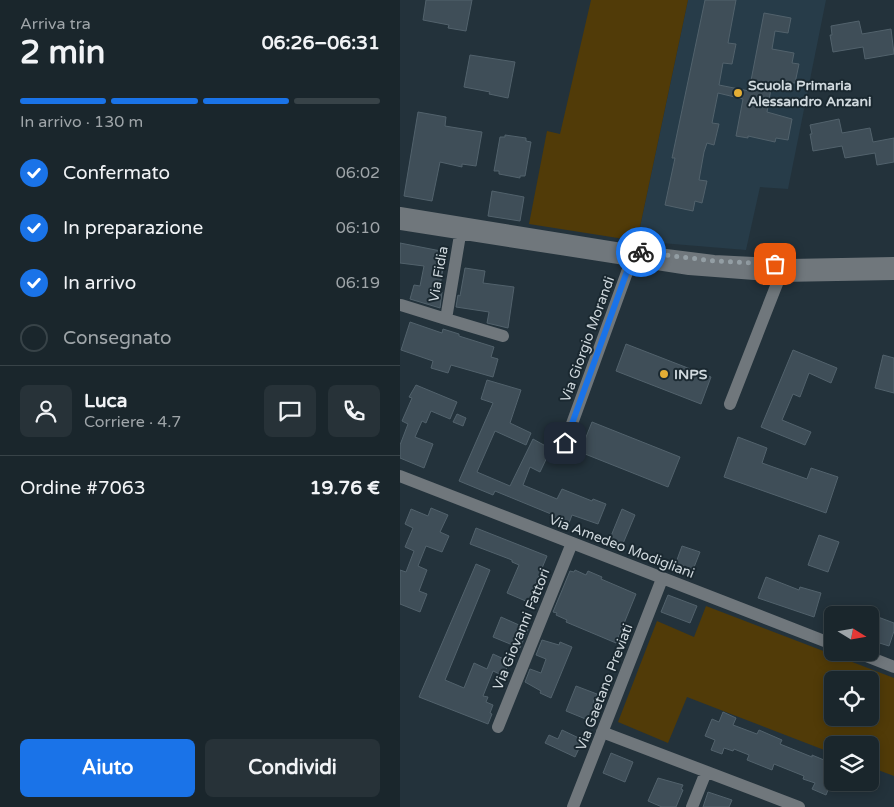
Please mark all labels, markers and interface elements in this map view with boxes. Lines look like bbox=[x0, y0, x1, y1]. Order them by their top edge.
text: Arriva tra bbox=[20, 14, 91, 34]
text: 06:26–06:31 bbox=[262, 32, 380, 54]
text: 2 min bbox=[20, 34, 105, 72]
place label: Scuola Primaria Alessandro Anzani bbox=[748, 77, 871, 110]
marker: Scuola Primaria Alessandro Anzani bbox=[732, 87, 744, 99]
text: In arrivo · 130 m bbox=[20, 112, 143, 132]
icon: check bbox=[20, 159, 48, 187]
text: Confermato bbox=[63, 162, 170, 184]
text: 06:02 bbox=[336, 163, 380, 183]
icon: check bbox=[20, 214, 48, 242]
text: In preparazione bbox=[63, 217, 203, 239]
text: 06:10 bbox=[336, 218, 380, 238]
courier bbox=[616, 227, 666, 277]
icon: bike bbox=[627, 238, 655, 266]
pin bbox=[754, 243, 796, 285]
street label: Via Fidia bbox=[425, 245, 452, 303]
icon: bag bbox=[761, 250, 789, 278]
icon: check bbox=[20, 269, 48, 297]
text: In arrivo bbox=[63, 272, 136, 294]
text: 06:19 bbox=[336, 273, 380, 293]
street label: Via Giorgio Morandi bbox=[557, 274, 618, 404]
text: Consegnato bbox=[63, 327, 172, 349]
place label: INPS bbox=[674, 366, 708, 383]
marker: INPS bbox=[658, 368, 670, 380]
button: person bbox=[20, 385, 72, 437]
button: chat bbox=[264, 385, 316, 437]
button: phone bbox=[328, 385, 380, 437]
text: Luca bbox=[84, 390, 127, 412]
text: Corriere · 4.7 bbox=[84, 412, 181, 432]
pin bbox=[544, 422, 586, 464]
icon: home bbox=[551, 429, 579, 457]
text: Ordine #7063 bbox=[20, 477, 146, 499]
text: 19.76 € bbox=[310, 477, 380, 499]
street label: Via Amedeo Modigliani bbox=[547, 511, 697, 582]
street label: Via Giovanni Fattori bbox=[489, 566, 554, 692]
north arrow bbox=[824, 606, 879, 661]
map controls bbox=[824, 606, 879, 791]
street label: Via Gaetano Previati bbox=[572, 621, 637, 753]
button: locate bbox=[824, 671, 879, 726]
button: layers bbox=[824, 736, 879, 791]
button: Aiuto bbox=[20, 739, 195, 797]
button: Condividi bbox=[205, 739, 380, 797]

